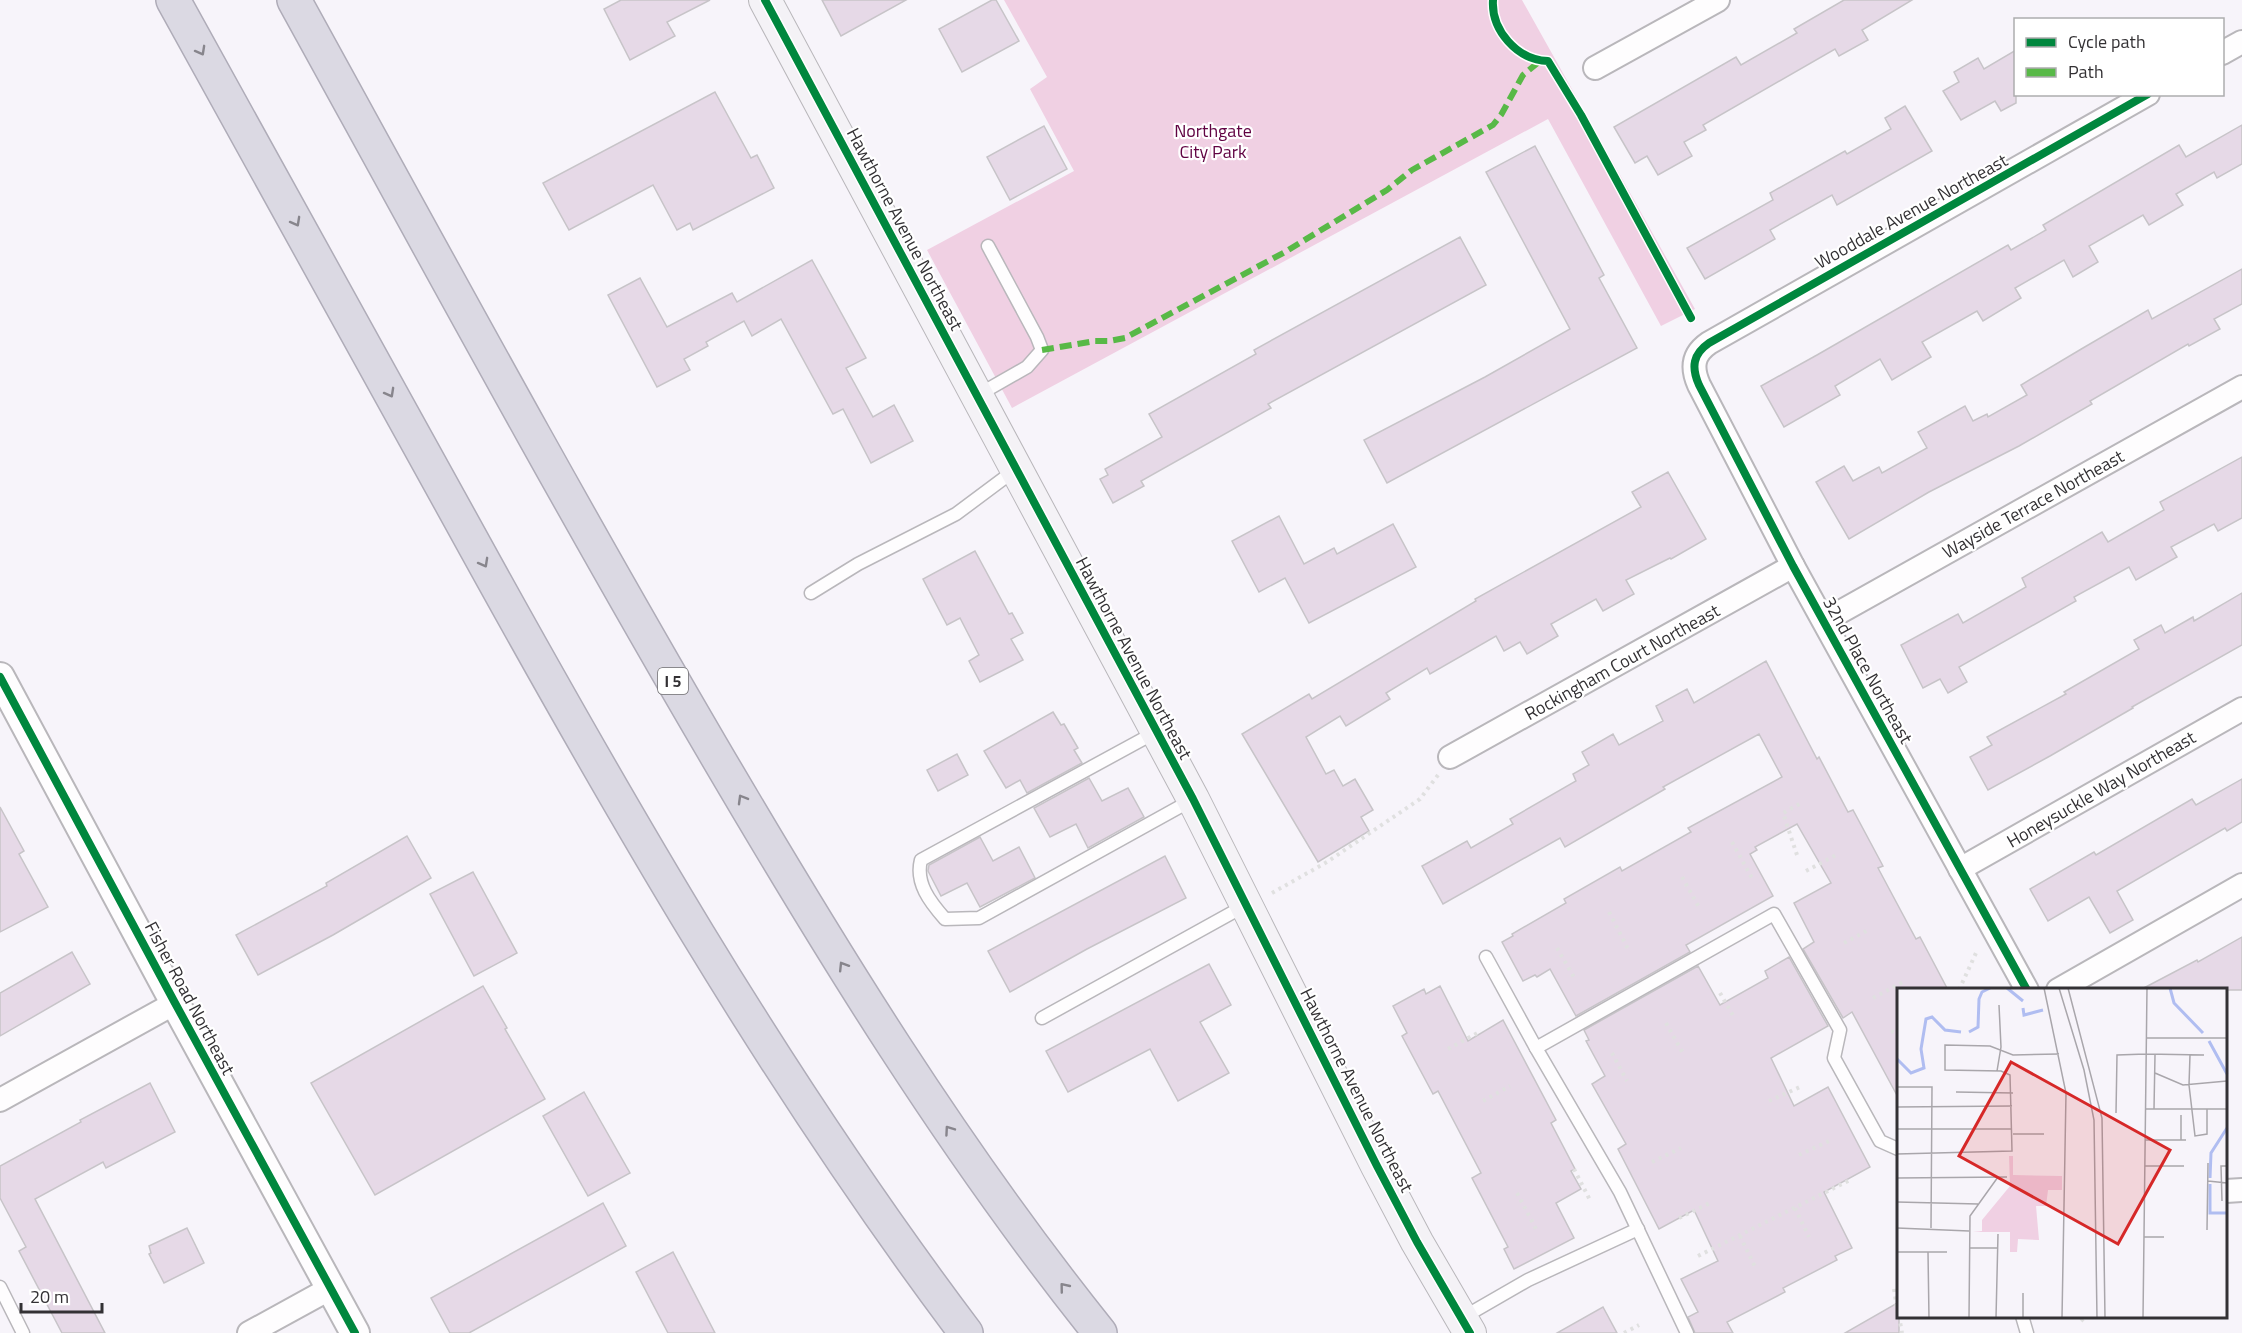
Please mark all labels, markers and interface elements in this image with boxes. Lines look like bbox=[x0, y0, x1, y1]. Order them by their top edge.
legend bbox=[2014, 18, 2224, 96]
text: Cycle path bbox=[2068, 28, 2146, 55]
one-way arrow bbox=[194, 45, 206, 55]
text: Path bbox=[2068, 58, 2104, 85]
park label: Northgate City Park bbox=[1174, 117, 1252, 165]
street label: Hawthorne Avenue Northeast bbox=[840, 123, 970, 336]
street label: Wooddale Avenue Northeast bbox=[1810, 146, 2013, 275]
one-way arrow bbox=[289, 216, 300, 226]
one-way arrow bbox=[383, 387, 394, 397]
street label: Wayside Terrace Northeast bbox=[1937, 442, 2129, 565]
street label: Hawthorne Avenue Northeast bbox=[1069, 552, 1199, 765]
one-way arrow bbox=[477, 557, 488, 568]
street label: 32nd Place Northeast bbox=[1816, 591, 1920, 749]
street label: Rockingham Court Northeast bbox=[1520, 597, 1725, 727]
road number: I 5 bbox=[658, 668, 688, 694]
street label: Honeysuckle Way Northeast bbox=[2002, 723, 2201, 854]
one-way arrow bbox=[738, 795, 749, 805]
street label: Fisher Road Northeast bbox=[138, 917, 242, 1080]
one-way arrow bbox=[839, 962, 851, 972]
street label: Hawthorne Avenue Northeast bbox=[1294, 983, 1421, 1197]
inset map bbox=[1897, 988, 2227, 1318]
one-way arrow bbox=[945, 1125, 956, 1136]
scale bar bbox=[21, 1276, 102, 1314]
text: 20 m bbox=[30, 1283, 69, 1310]
one-way arrow bbox=[1060, 1283, 1071, 1294]

